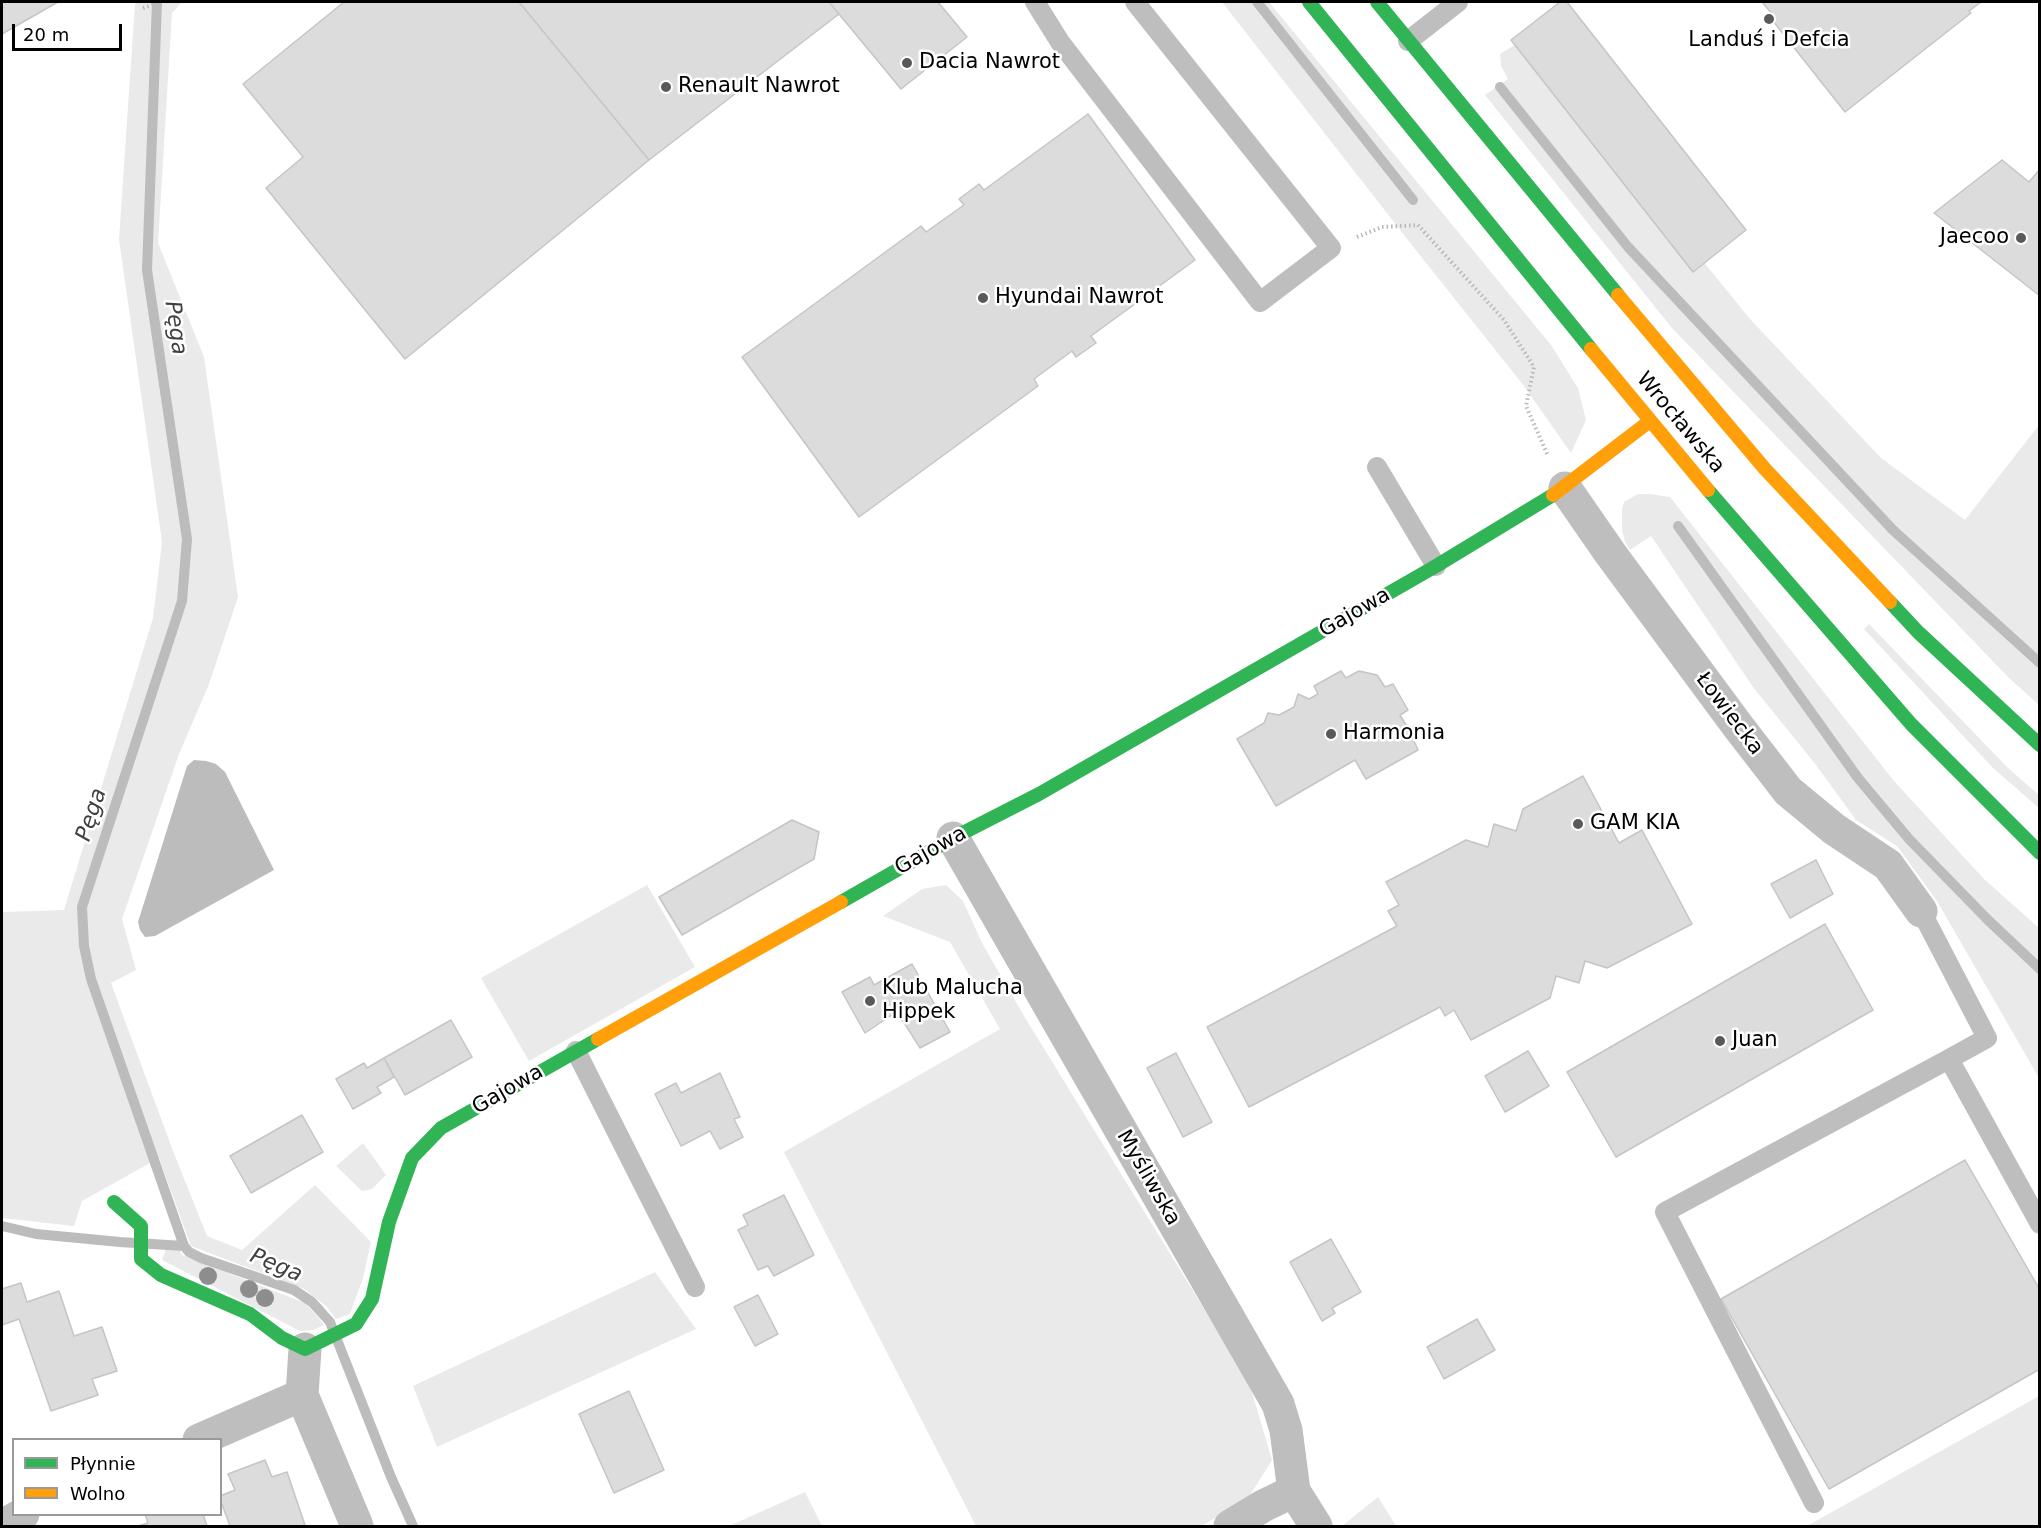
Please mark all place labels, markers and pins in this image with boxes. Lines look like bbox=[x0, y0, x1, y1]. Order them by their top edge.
marker: Landuś i Defcia bbox=[1762, 12, 1776, 26]
place label: Landuś i Defcia bbox=[1688, 28, 1850, 54]
place label: Dacia Nawrot bbox=[919, 50, 1060, 76]
marker: Dacia Nawrot bbox=[900, 56, 914, 70]
place label: Renault Nawrot bbox=[678, 74, 840, 100]
marker: Renault Nawrot bbox=[659, 80, 673, 94]
place label: Jaecoo bbox=[1940, 225, 2009, 251]
marker: Jaecoo bbox=[2014, 231, 2028, 245]
place label: Hyundai Nawrot bbox=[995, 285, 1164, 311]
marker: Hyundai Nawrot bbox=[976, 291, 990, 305]
place label: Harmonia bbox=[1343, 721, 1445, 747]
marker: Harmonia bbox=[1324, 727, 1338, 741]
place label: GAM KIA bbox=[1590, 811, 1680, 837]
marker: GAM KIA bbox=[1571, 817, 1585, 831]
place label: Klub Malucha Hippek bbox=[882, 976, 1023, 1026]
marker: Klub Malucha Hippek bbox=[863, 994, 877, 1008]
place label: Juan bbox=[1732, 1028, 1778, 1054]
marker: Juan bbox=[1713, 1034, 1727, 1048]

